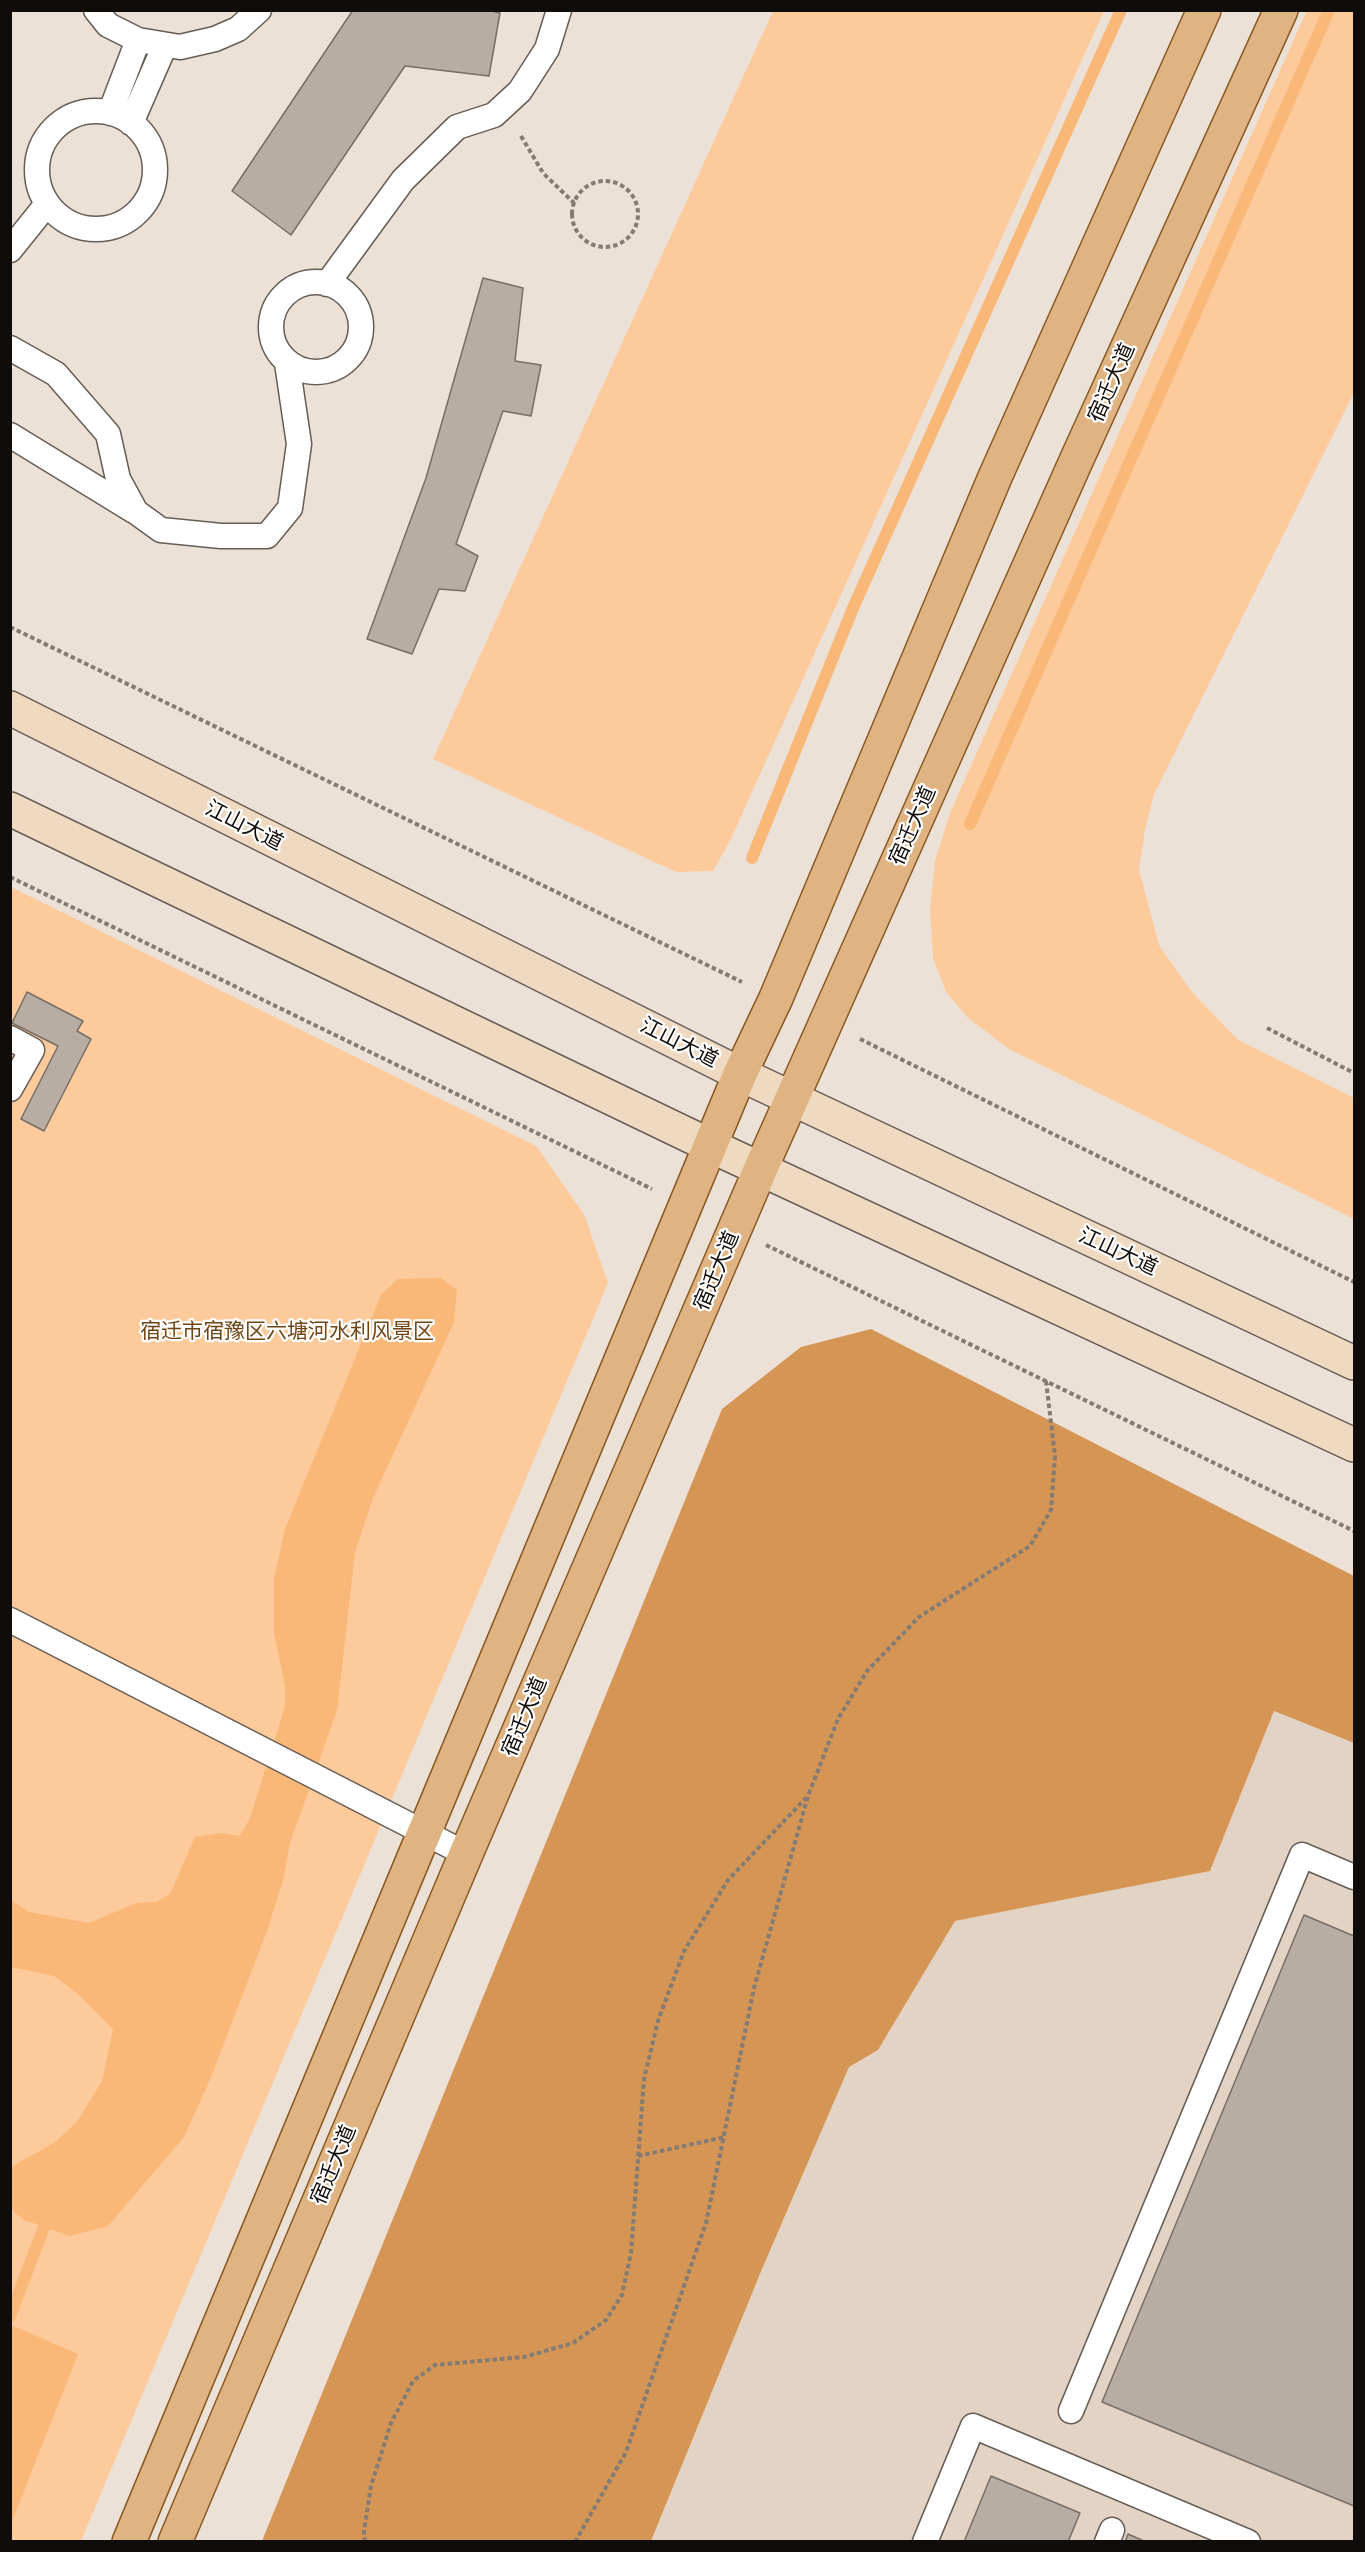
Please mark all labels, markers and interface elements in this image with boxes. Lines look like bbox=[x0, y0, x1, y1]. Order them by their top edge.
street label: 宿迁大道 bbox=[1083, 340, 1141, 426]
street label: 宿迁大道 bbox=[884, 783, 942, 869]
street label: 江山大道 bbox=[201, 796, 287, 856]
street label: 江山大道 bbox=[636, 1013, 722, 1073]
street label: 江山大道 bbox=[1075, 1223, 1161, 1281]
street label: 宿迁大道 bbox=[689, 1227, 745, 1315]
park label: 宿迁市宿豫区六塘河水利风景区 bbox=[140, 1319, 434, 1345]
street label: 宿迁大道 bbox=[497, 1673, 553, 1761]
street label: 宿迁大道 bbox=[306, 2121, 362, 2209]

